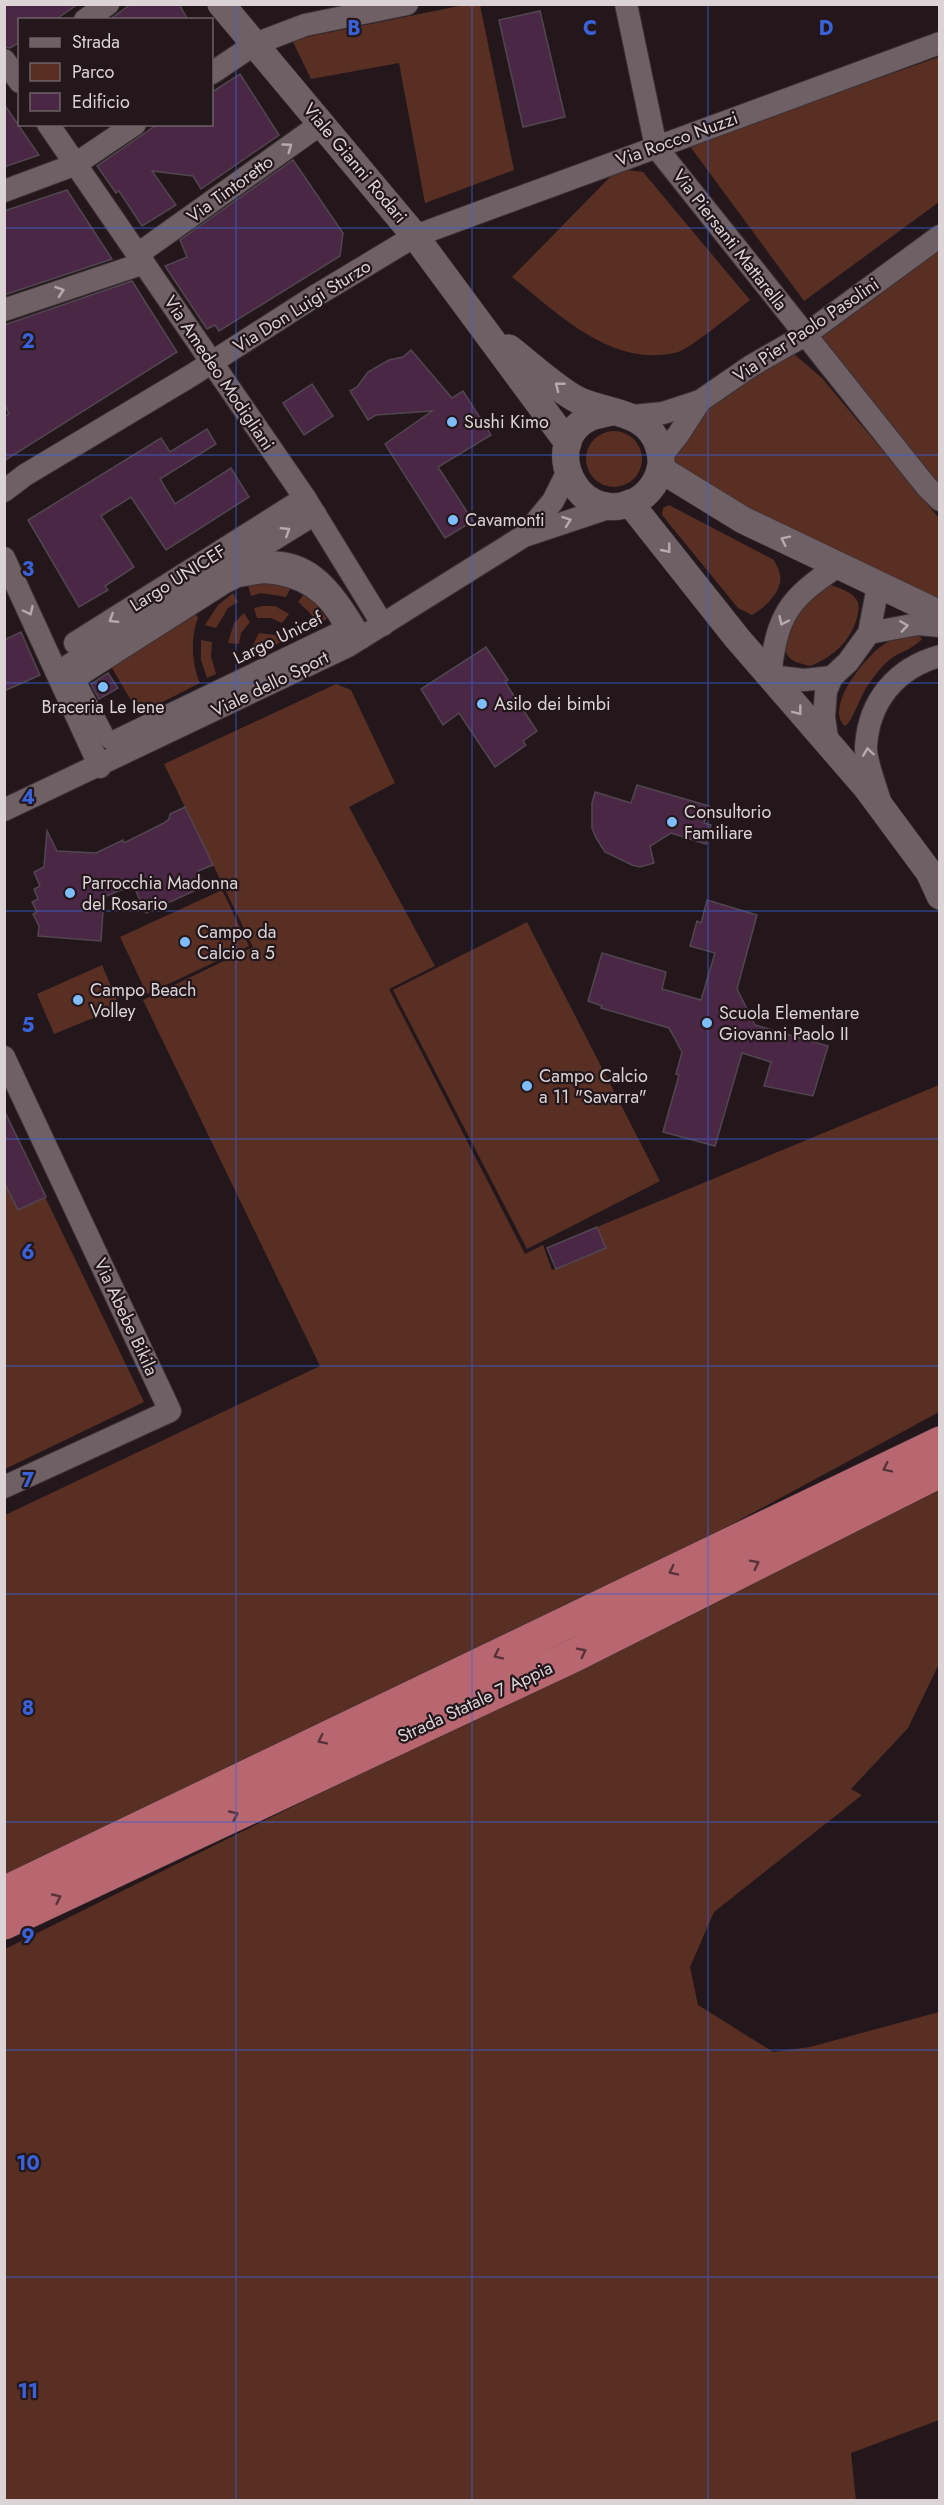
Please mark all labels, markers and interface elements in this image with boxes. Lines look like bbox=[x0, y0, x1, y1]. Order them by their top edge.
text: B bbox=[347, 14, 361, 43]
text: C bbox=[583, 14, 597, 43]
text: D bbox=[819, 14, 833, 43]
legend bbox=[18, 18, 213, 126]
text: Strada bbox=[72, 29, 120, 55]
text: Parco bbox=[72, 59, 114, 85]
text: Edificio bbox=[72, 89, 130, 115]
street label: Viale Gianni Rodari bbox=[297, 97, 413, 229]
street label: Via Rocco Nuzzi bbox=[612, 105, 742, 173]
one-way arrow bbox=[282, 143, 293, 154]
street label: Via Tintoretto bbox=[182, 149, 279, 229]
street label: Via Piersanti Mattarella bbox=[666, 164, 794, 316]
street label: Via Don Luigi Sturzo bbox=[228, 253, 376, 359]
street label: Via Pier Paolo Pasolini bbox=[728, 271, 884, 389]
one-way arrow bbox=[54, 286, 65, 299]
street label: Via Amedeo Modigliani bbox=[157, 290, 281, 456]
text: 2 bbox=[21, 327, 35, 356]
one-way arrow bbox=[555, 383, 566, 394]
place label: Sushi Kimo bbox=[464, 409, 549, 435]
marker: Sushi Kimo bbox=[445, 415, 459, 429]
place label: Cavamonti bbox=[465, 507, 545, 533]
marker: Cavamonti bbox=[446, 513, 460, 527]
one-way arrow bbox=[561, 515, 572, 528]
one-way arrow bbox=[280, 528, 291, 539]
one-way arrow bbox=[781, 536, 792, 548]
street label: Largo UNICEF bbox=[125, 538, 231, 618]
one-way arrow bbox=[659, 542, 670, 553]
text: 3 bbox=[22, 555, 34, 584]
one-way arrow bbox=[22, 604, 34, 615]
street label: Largo Unicef bbox=[229, 605, 328, 671]
one-way arrow bbox=[109, 612, 120, 623]
one-way arrow bbox=[778, 614, 790, 625]
one-way arrow bbox=[899, 621, 908, 633]
street label: Viale dello Sport bbox=[207, 644, 334, 724]
marker: Braceria Le Iene bbox=[96, 680, 110, 694]
place label: Asilo dei bimbi bbox=[494, 691, 611, 717]
place label: Braceria Le Iene bbox=[42, 694, 164, 720]
marker: Asilo dei bimbi bbox=[475, 697, 489, 711]
one-way arrow bbox=[791, 704, 802, 715]
one-way arrow bbox=[863, 748, 875, 757]
text: 4 bbox=[21, 783, 35, 812]
place label: Consultorio Familiare bbox=[684, 799, 771, 846]
marker: Consultorio Familiare bbox=[665, 815, 679, 829]
place label: Parrocchia Madonna del Rosario bbox=[82, 870, 238, 917]
marker: Parrocchia Madonna del Rosario bbox=[63, 886, 77, 900]
place label: Campo da Calcio a 5 bbox=[197, 919, 276, 966]
marker: Campo da Calcio a 5 bbox=[178, 935, 192, 949]
place label: Campo Beach Volley bbox=[90, 977, 197, 1024]
marker: Campo Beach Volley bbox=[71, 993, 85, 1007]
place label: Scuola Elementare Giovanni Paolo II bbox=[719, 1000, 859, 1047]
text: 5 bbox=[22, 1011, 35, 1040]
marker: Scuola Elementare Giovanni Paolo II bbox=[700, 1016, 714, 1030]
place label: Campo Calcio a 11 "Savarra" bbox=[539, 1063, 648, 1110]
marker: Campo Calcio a 11 "Savarra" bbox=[520, 1079, 534, 1093]
text: 6 bbox=[21, 1238, 35, 1267]
street label: Via Abebe Bikila bbox=[87, 1254, 165, 1380]
one-way arrow bbox=[882, 1460, 893, 1472]
text: 7 bbox=[22, 1466, 35, 1495]
one-way arrow bbox=[749, 1559, 760, 1571]
one-way arrow bbox=[669, 1563, 680, 1575]
one-way arrow bbox=[493, 1648, 504, 1660]
one-way arrow bbox=[575, 1648, 586, 1659]
street label: Strada Statale 7 Appia bbox=[393, 1655, 557, 1749]
text: 8 bbox=[22, 1694, 34, 1723]
one-way arrow bbox=[317, 1732, 328, 1744]
one-way arrow bbox=[228, 1811, 239, 1823]
one-way arrow bbox=[51, 1894, 62, 1906]
text: 9 bbox=[21, 1922, 35, 1951]
text: 10 bbox=[16, 2149, 40, 2178]
text: 11 bbox=[18, 2377, 38, 2406]

